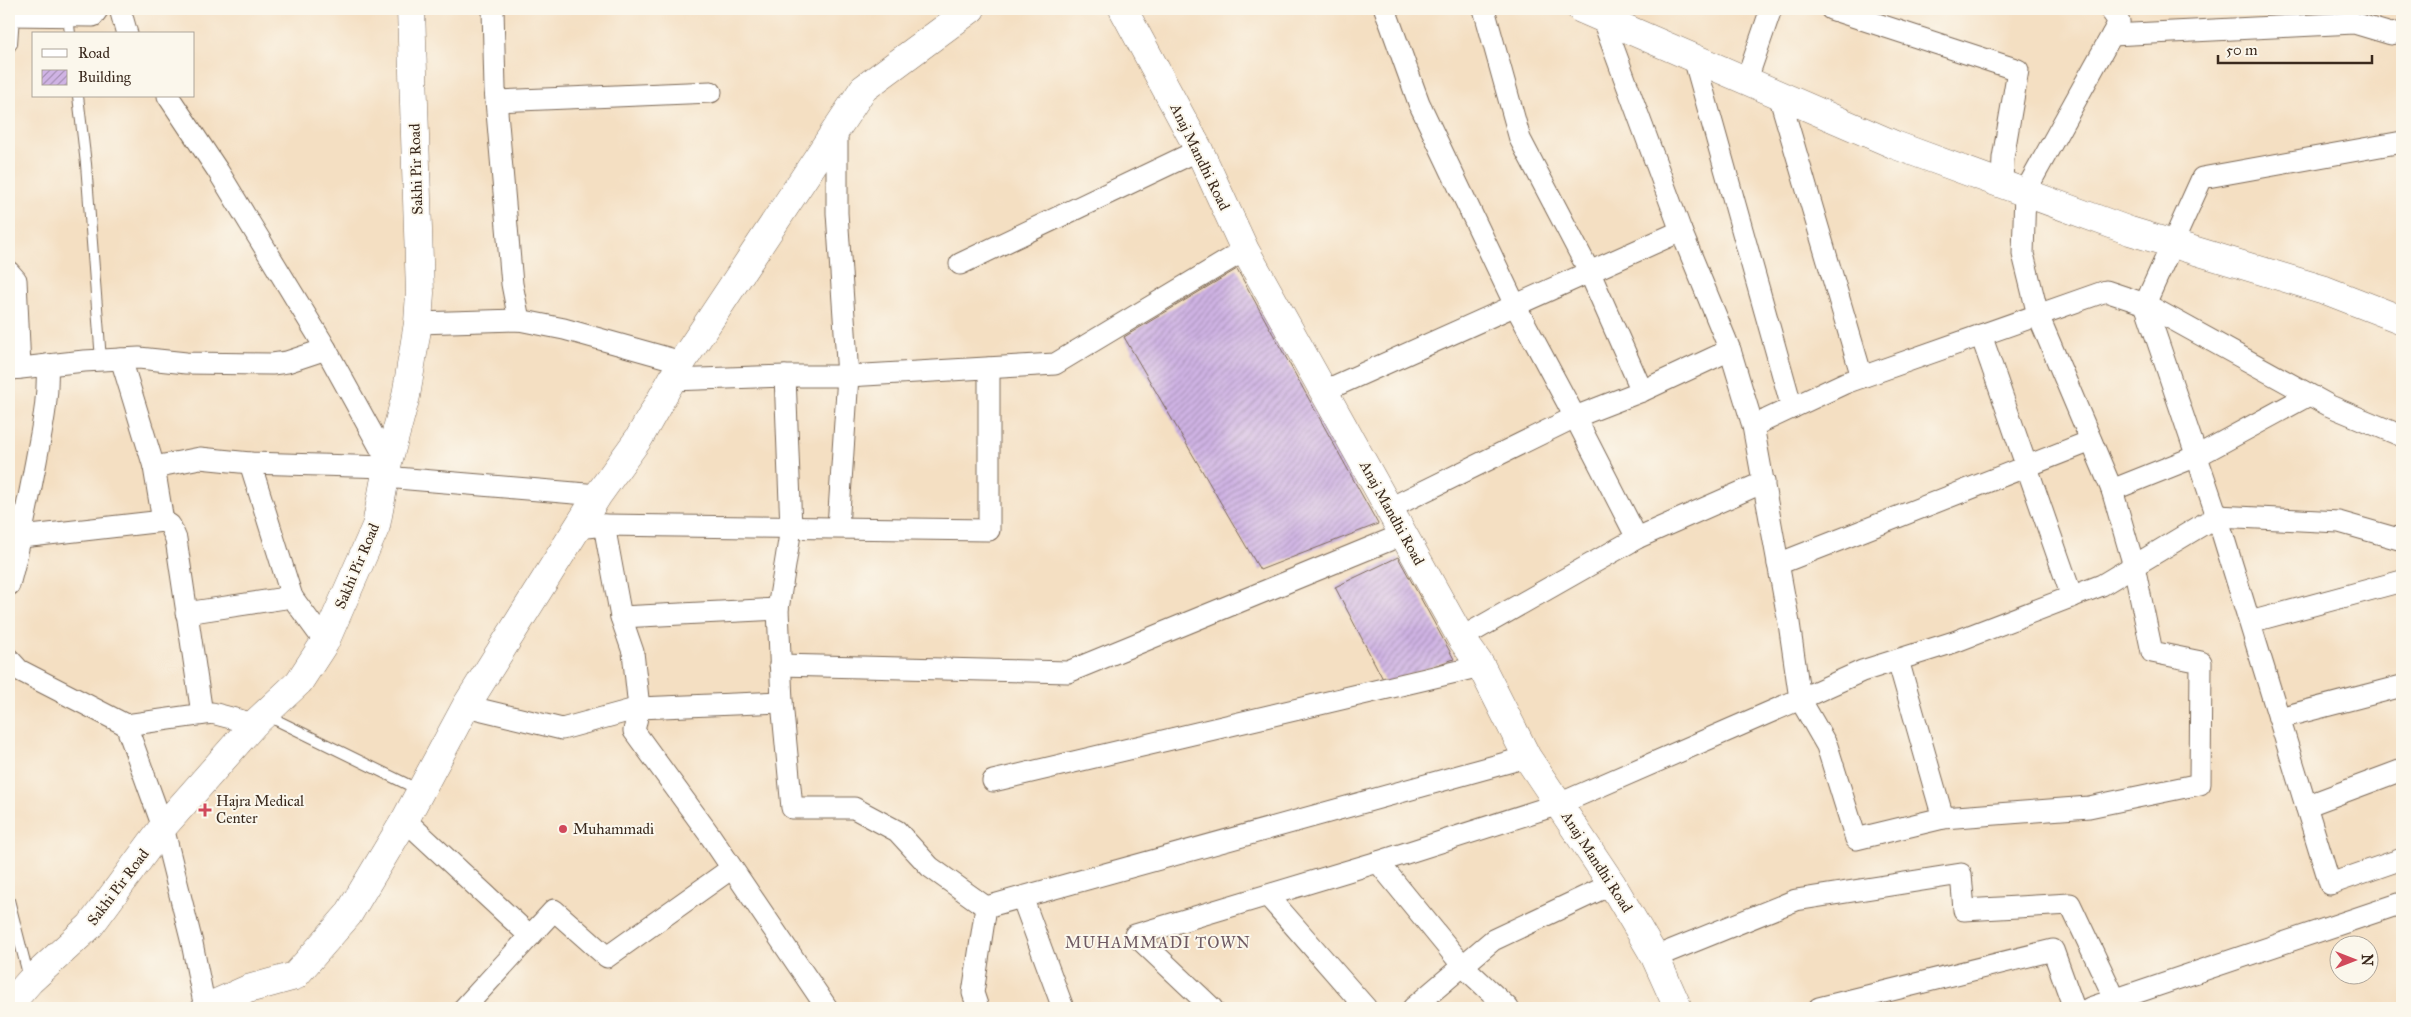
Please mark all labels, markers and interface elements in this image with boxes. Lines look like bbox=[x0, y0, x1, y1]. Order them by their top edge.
legend bbox=[32, 32, 195, 98]
scale bar bbox=[2218, 32, 2372, 64]
text: 50 m bbox=[2226, 41, 2258, 59]
text: Road bbox=[78, 44, 110, 62]
text: Building bbox=[78, 68, 132, 86]
street label: Anaj Mandhi Road bbox=[1166, 100, 1234, 214]
street label: Sakhi Pir Road bbox=[405, 123, 427, 215]
street label: Anaj Mandhi Road bbox=[1355, 457, 1428, 569]
street label: Sakhi Pir Road bbox=[331, 520, 383, 611]
place label: Hajra Medical Center bbox=[216, 792, 305, 827]
marker: Hajra Medical Center bbox=[198, 803, 212, 817]
street label: Anaj Mandhi Road bbox=[1557, 807, 1637, 916]
place label: Muhammadi bbox=[573, 820, 654, 838]
marker: Muhammadi bbox=[557, 823, 569, 835]
street label: Sakhi Pir Road bbox=[83, 845, 153, 929]
district label: MUHAMMADI TOWN bbox=[1065, 933, 1251, 952]
north arrow bbox=[2328, 934, 2378, 984]
text: N bbox=[2358, 954, 2375, 966]

